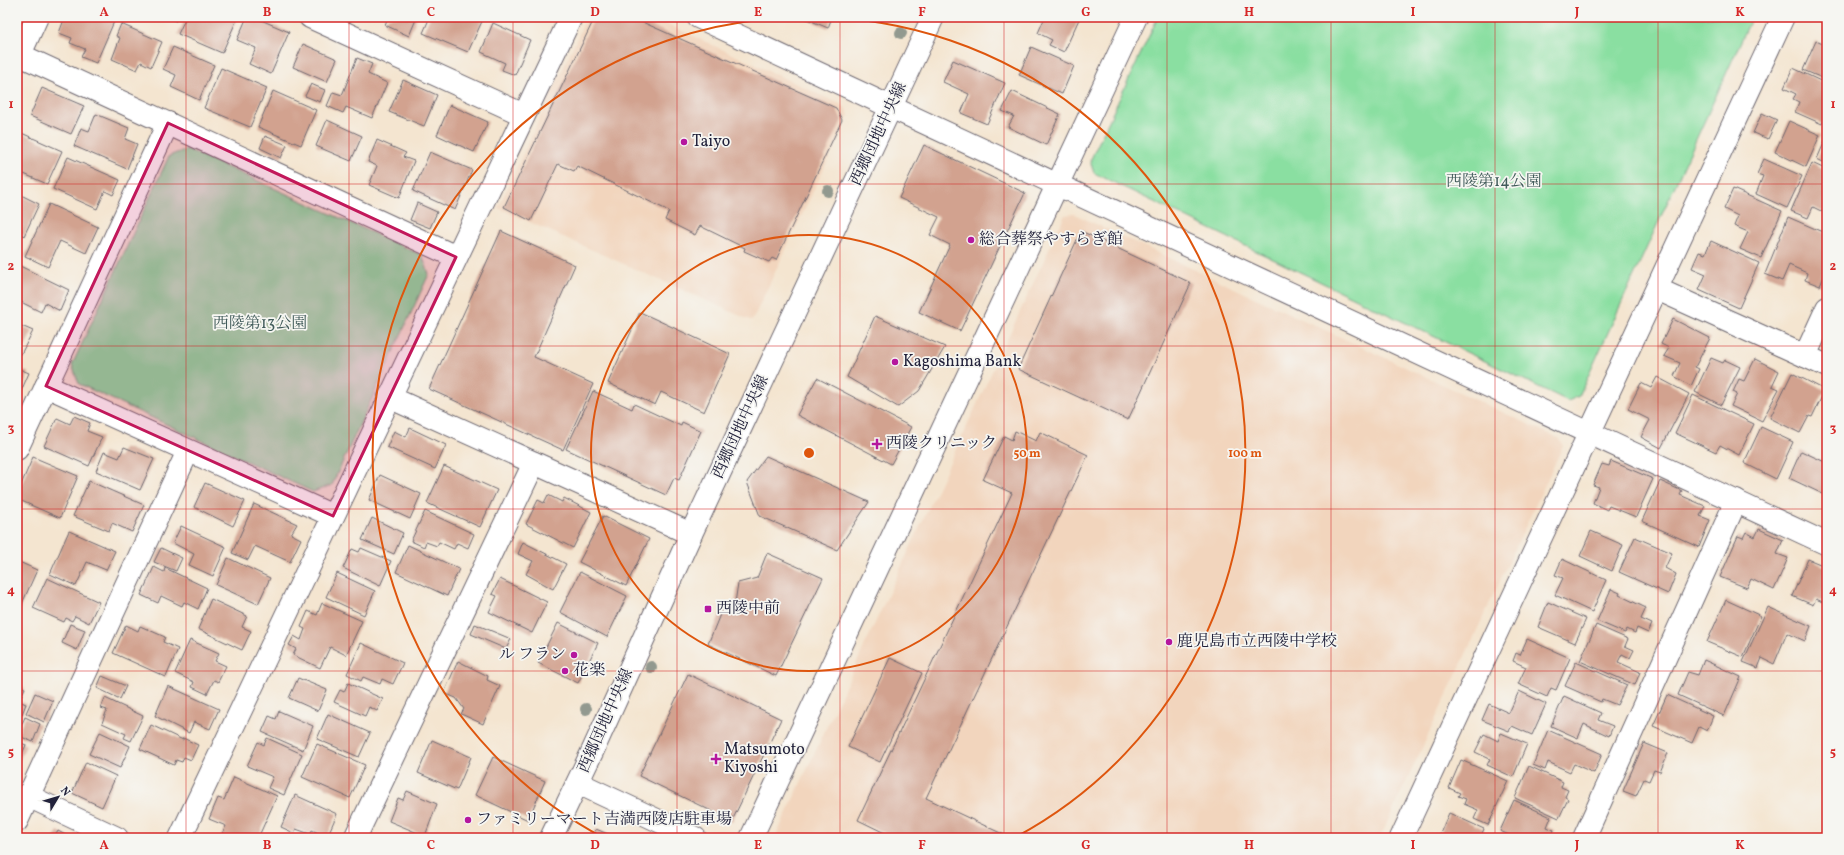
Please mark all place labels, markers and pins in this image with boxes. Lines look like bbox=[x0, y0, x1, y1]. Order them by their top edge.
place label: Taiyo bbox=[692, 131, 730, 153]
marker: Taiyo bbox=[679, 137, 689, 147]
place label: 総合葬祭やすらぎ館 bbox=[979, 229, 1123, 251]
marker: 総合葬祭やすらぎ館 bbox=[966, 235, 976, 245]
place label: Kagoshima Bank bbox=[903, 351, 1022, 373]
marker: Kagoshima Bank bbox=[890, 357, 900, 367]
place label: 西陵クリニック bbox=[886, 433, 997, 455]
marker: 西陵クリニック bbox=[871, 438, 883, 450]
centre of rings bbox=[802, 446, 816, 460]
place label: 西陵中前 bbox=[716, 598, 780, 620]
marker: 西陵中前 bbox=[703, 604, 713, 614]
place label: 鹿児島市立西陵中学校 bbox=[1177, 631, 1337, 653]
marker: 鹿児島市立西陵中学校 bbox=[1164, 637, 1174, 647]
place label: ル フラン bbox=[499, 644, 566, 666]
marker: ル フラン bbox=[569, 650, 579, 660]
place label: 花楽 bbox=[573, 660, 605, 682]
marker: 花楽 bbox=[560, 666, 570, 676]
place label: Matsumoto Kiyoshi bbox=[724, 739, 805, 779]
marker: Matsumoto Kiyoshi bbox=[711, 754, 721, 764]
place label: ファミリーマート吉満西陵店駐車場 bbox=[476, 809, 732, 831]
marker: ファミリーマート吉満西陵店駐車場 bbox=[463, 815, 473, 825]

